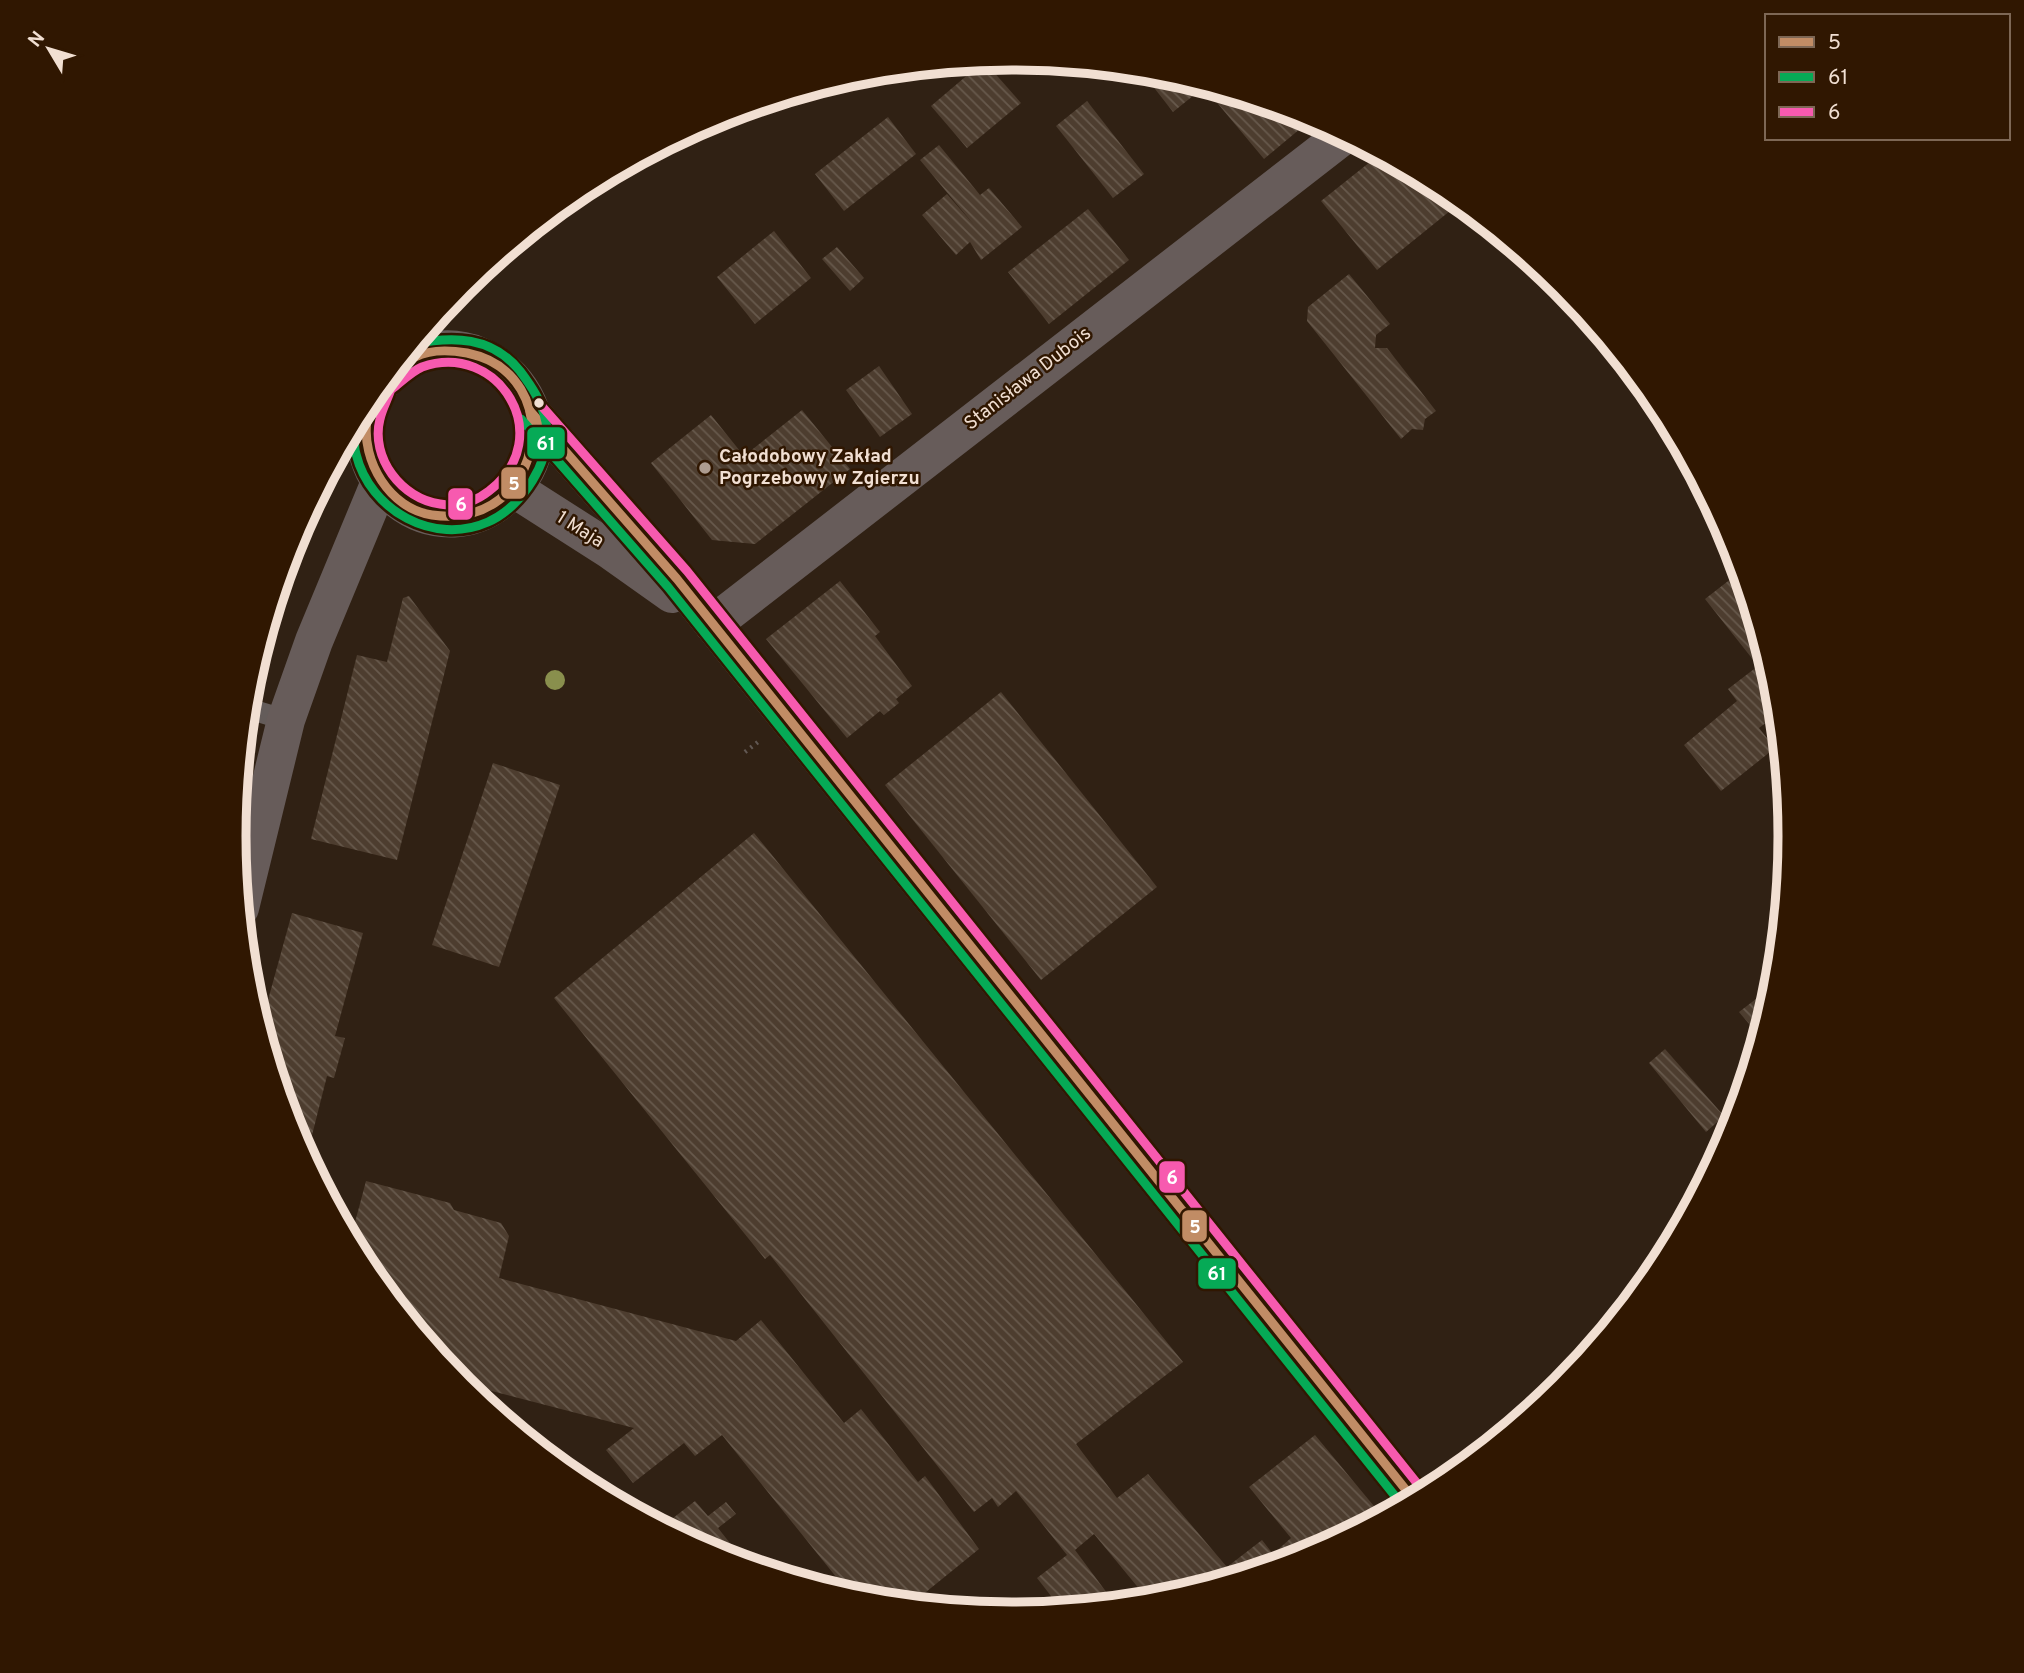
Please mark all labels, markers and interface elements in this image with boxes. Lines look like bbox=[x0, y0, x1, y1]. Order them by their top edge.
north arrow bbox=[14, 14, 84, 84]
legend bbox=[1765, 14, 2010, 140]
text: N bbox=[24, 27, 51, 53]
text: 5 bbox=[1828, 30, 1841, 57]
text: 61 bbox=[1828, 65, 1848, 92]
text: 6 bbox=[1828, 100, 1841, 127]
street label: Stanisława Dubois bbox=[960, 322, 1096, 436]
unlabelled marker bbox=[532, 396, 546, 410]
line badge: 61 bbox=[526, 426, 566, 460]
text: 61 bbox=[536, 433, 556, 457]
place label: Całodobowy Zakład Pogrzebowy w Zgierzu bbox=[719, 445, 920, 491]
marker: Całodobowy Zakład Pogrzebowy w Zgierzu bbox=[697, 460, 713, 476]
line badge: 5 bbox=[500, 466, 527, 500]
text: 5 bbox=[508, 473, 520, 497]
line badge: 6 bbox=[447, 487, 474, 521]
text: 6 bbox=[455, 494, 467, 518]
street label: 1 Maja bbox=[552, 506, 608, 554]
line badge: 6 bbox=[1158, 1160, 1186, 1194]
text: 6 bbox=[1166, 1167, 1178, 1191]
line badge: 5 bbox=[1181, 1209, 1208, 1243]
text: 5 bbox=[1189, 1216, 1201, 1240]
line badge: 61 bbox=[1197, 1257, 1237, 1290]
text: 61 bbox=[1207, 1263, 1227, 1287]

